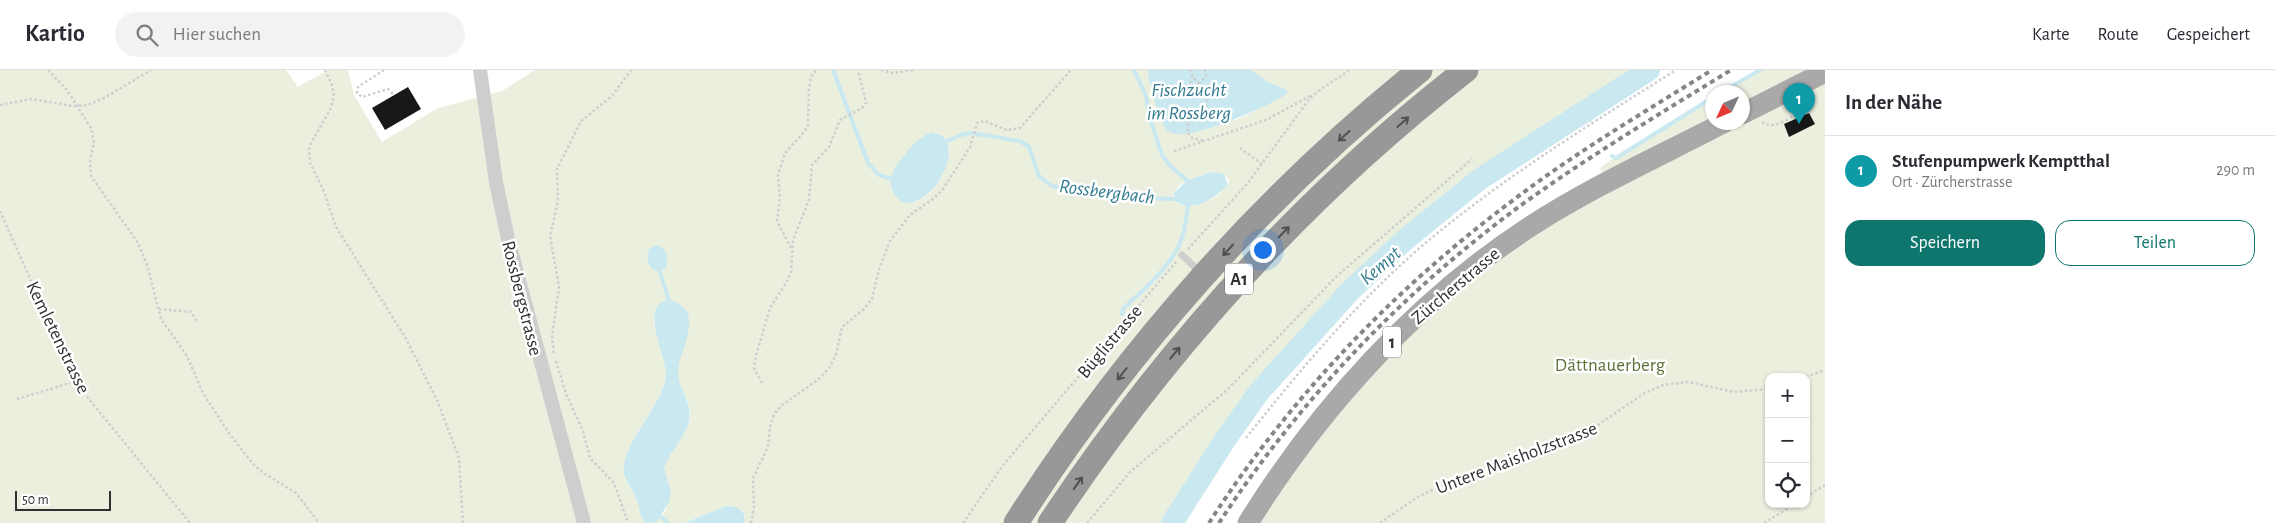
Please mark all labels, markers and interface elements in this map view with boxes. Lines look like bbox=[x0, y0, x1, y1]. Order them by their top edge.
search box bbox=[115, 12, 465, 57]
icon: search bbox=[133, 21, 161, 49]
text: Kartio bbox=[25, 22, 85, 46]
text: Hier suchen bbox=[173, 25, 261, 44]
text: Karte bbox=[2032, 26, 2069, 44]
text: Route bbox=[2097, 26, 2139, 44]
text: Gespeichert bbox=[2167, 26, 2250, 44]
water label: Fischzucht im Rossberg bbox=[1147, 80, 1231, 123]
pin: 1 bbox=[1783, 83, 1815, 124]
north arrow bbox=[1705, 85, 1750, 130]
text: In der Nähe bbox=[1845, 92, 1942, 113]
one-way arrow bbox=[1397, 116, 1410, 127]
one-way arrow bbox=[1337, 130, 1350, 142]
text: Stufenpumpwerk Kemptthal bbox=[1892, 152, 2110, 171]
text: 1 bbox=[1858, 162, 1864, 178]
text: 290 m bbox=[2216, 162, 2255, 178]
text: Ort · Zürcherstrasse bbox=[1892, 174, 2012, 190]
water label: Rossbergbach bbox=[1058, 176, 1156, 208]
button: Speichern bbox=[1845, 220, 2045, 266]
button: Teilen bbox=[2055, 220, 2255, 266]
one-way arrow bbox=[1278, 226, 1290, 238]
your location bbox=[1250, 237, 1276, 263]
street label: Rossbergstrasse bbox=[498, 239, 545, 358]
water label: Kempt bbox=[1356, 242, 1405, 289]
one-way arrow bbox=[1222, 244, 1234, 257]
street label: Zürcherstrasse bbox=[1408, 244, 1503, 328]
road number: A1 bbox=[1225, 263, 1253, 294]
street label: Kemletenstrasse bbox=[22, 278, 93, 397]
street label: Büglistrasse bbox=[1074, 302, 1146, 382]
road number: 1 bbox=[1383, 326, 1401, 358]
one-way arrow bbox=[1170, 347, 1181, 360]
park label: Dättnauerberg bbox=[1555, 356, 1666, 375]
one-way arrow bbox=[1117, 367, 1128, 380]
map controls bbox=[1765, 373, 1810, 508]
button: + bbox=[1765, 373, 1810, 418]
button: − bbox=[1765, 418, 1810, 463]
street label: Untere Maisholzstrasse bbox=[1433, 419, 1600, 498]
button: locate bbox=[1765, 463, 1810, 508]
one-way arrow bbox=[1073, 476, 1083, 490]
scale bar bbox=[15, 488, 111, 511]
text: 50 m bbox=[22, 493, 49, 507]

